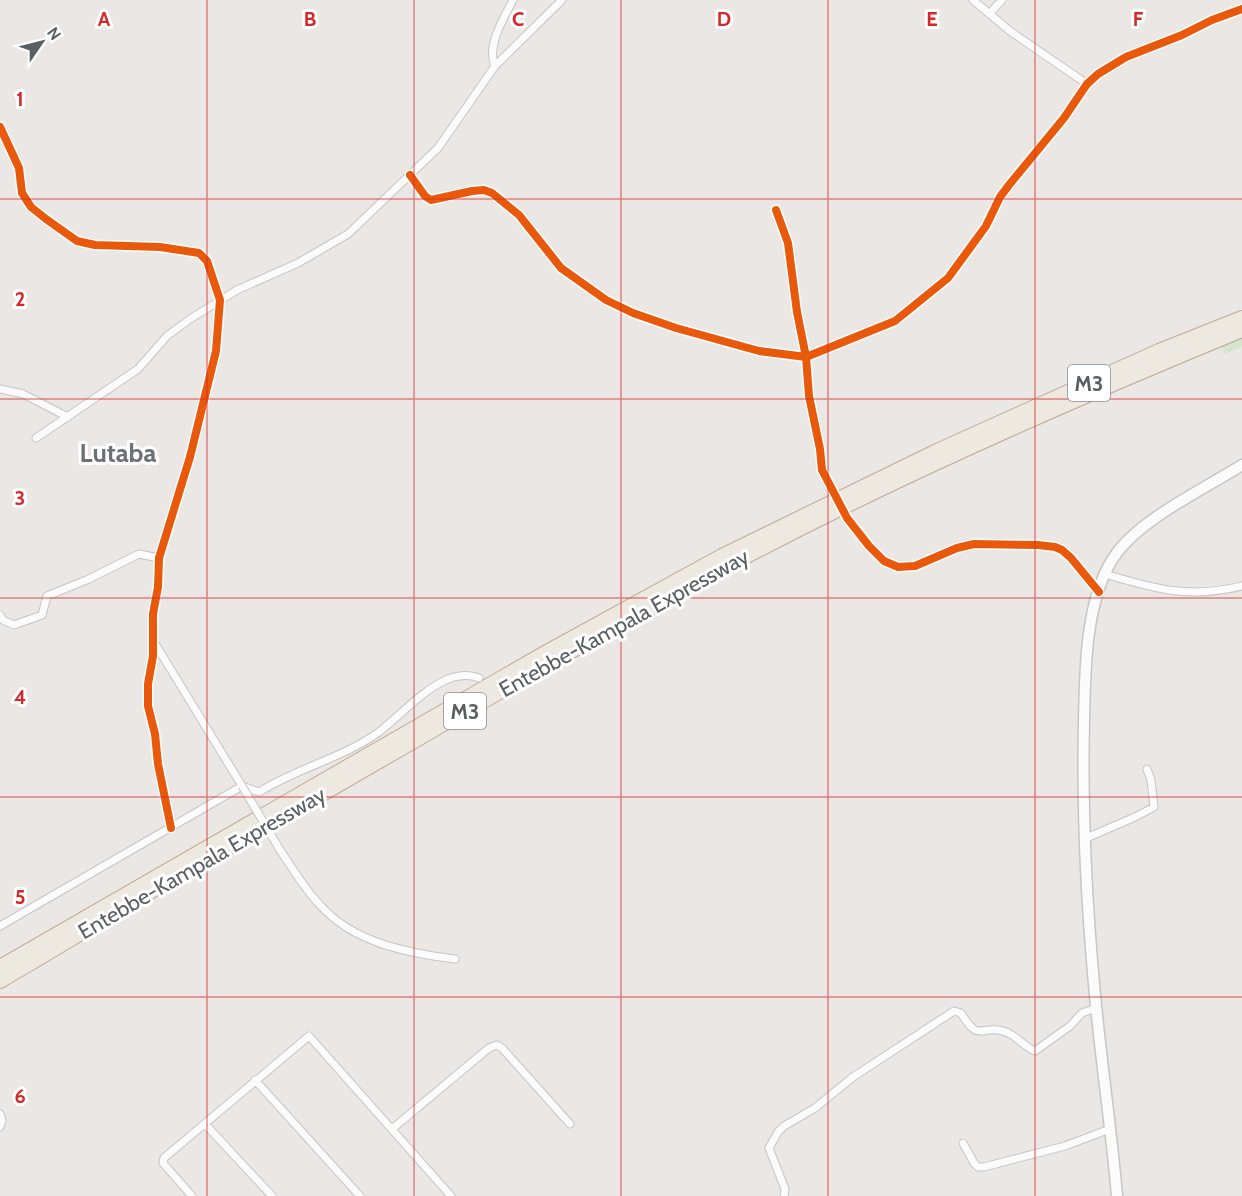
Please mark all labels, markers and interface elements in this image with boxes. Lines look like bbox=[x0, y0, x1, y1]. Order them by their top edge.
text: A bbox=[98, 7, 111, 31]
text: B bbox=[304, 7, 316, 31]
text: C bbox=[512, 7, 524, 31]
text: D bbox=[717, 7, 731, 31]
text: E bbox=[926, 7, 938, 31]
text: F bbox=[1133, 7, 1144, 31]
north arrow bbox=[12, 12, 72, 72]
text: N bbox=[43, 24, 65, 44]
text: 1 bbox=[16, 87, 24, 111]
text: 2 bbox=[15, 287, 25, 311]
road number: M3 bbox=[1068, 365, 1110, 401]
district label: Lutaba bbox=[80, 437, 156, 469]
text: 3 bbox=[15, 486, 25, 510]
street label: Entebbe-Kampala Expressway bbox=[494, 543, 754, 703]
text: 4 bbox=[14, 685, 26, 709]
road number: M3 bbox=[444, 693, 486, 729]
street label: Entebbe-Kampala Expressway bbox=[73, 781, 331, 945]
text: 5 bbox=[15, 885, 25, 909]
text: 6 bbox=[14, 1084, 26, 1108]

